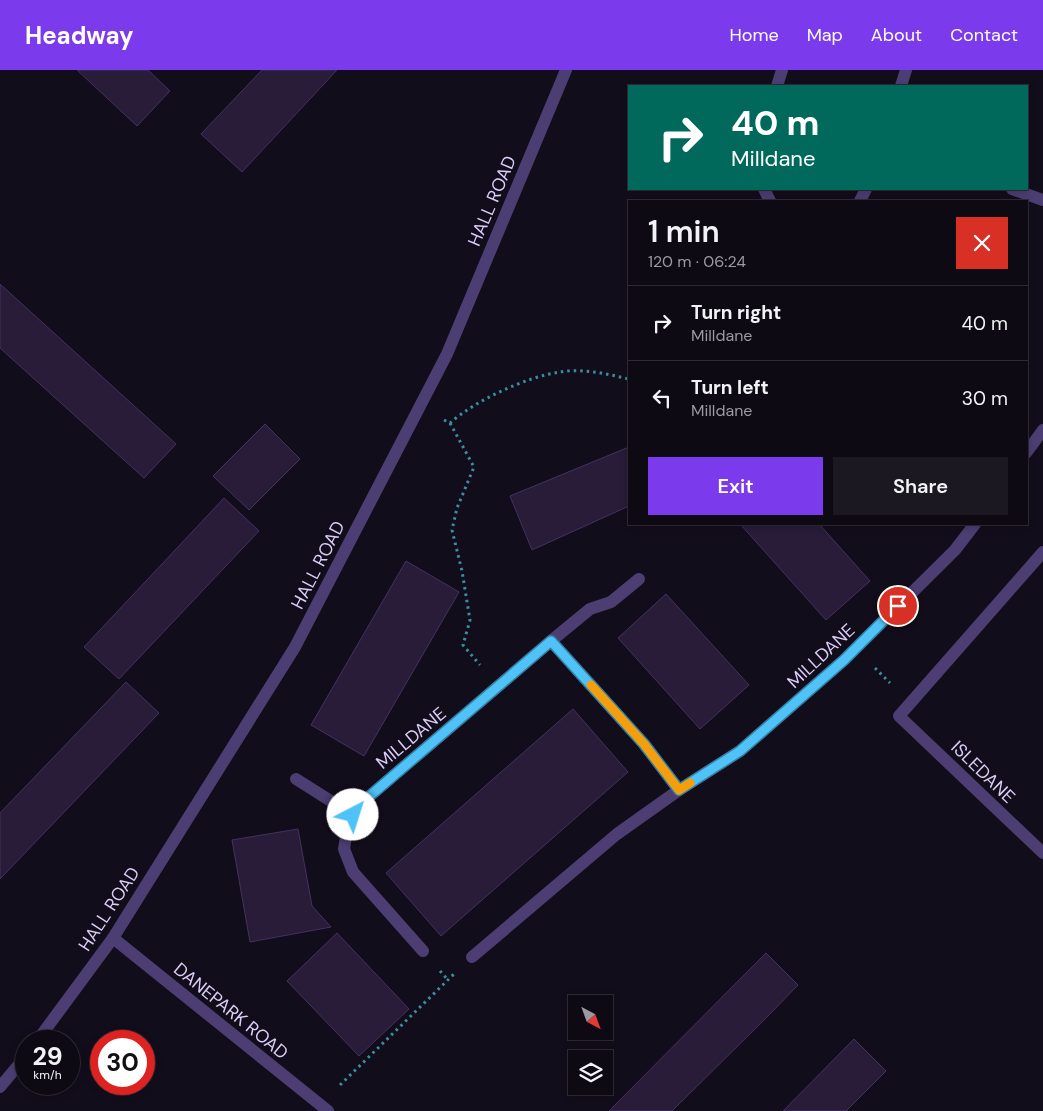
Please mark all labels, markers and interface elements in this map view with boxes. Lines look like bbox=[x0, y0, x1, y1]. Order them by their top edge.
text: Headway bbox=[25, 20, 134, 51]
text: Home bbox=[729, 23, 779, 47]
text: Map bbox=[807, 23, 843, 47]
text: About bbox=[871, 23, 922, 47]
text: Contact bbox=[950, 23, 1018, 47]
text: 40 m bbox=[731, 100, 820, 146]
icon: right bbox=[648, 105, 713, 170]
text: Milldane bbox=[731, 144, 815, 173]
street label: HALL ROAD bbox=[462, 152, 522, 250]
text: 1 min bbox=[648, 212, 720, 251]
button: close bbox=[956, 217, 1008, 269]
text: 120 m · 06:24 bbox=[648, 251, 746, 272]
text: Turn right bbox=[691, 300, 781, 325]
icon: right bbox=[648, 309, 676, 337]
text: 40 m bbox=[961, 311, 1008, 336]
text: Milldane bbox=[691, 325, 752, 346]
text: Turn left bbox=[691, 375, 769, 400]
icon: left bbox=[648, 384, 676, 412]
text: 30 m bbox=[962, 386, 1008, 411]
text: Milldane bbox=[691, 400, 752, 421]
button: Exit bbox=[648, 457, 823, 515]
button: Share bbox=[833, 457, 1008, 515]
street label: HALL ROAD bbox=[286, 517, 350, 613]
pin bbox=[877, 585, 919, 627]
icon: arrive bbox=[884, 592, 912, 620]
street label: MILLDANE bbox=[782, 618, 860, 694]
street label: MILLDANE bbox=[371, 702, 451, 774]
street label: ISLEDANE bbox=[946, 735, 1020, 809]
position arrow bbox=[326, 788, 378, 840]
street label: HALL ROAD bbox=[73, 862, 145, 956]
street label: DANEPARK ROAD bbox=[169, 957, 293, 1065]
north arrow bbox=[568, 995, 612, 1040]
map controls bbox=[568, 995, 613, 1095]
speed limit sign: 30 bbox=[90, 1030, 155, 1095]
text: 29 bbox=[32, 1040, 63, 1073]
button: layers bbox=[568, 1050, 613, 1095]
text: km/h bbox=[33, 1067, 62, 1083]

